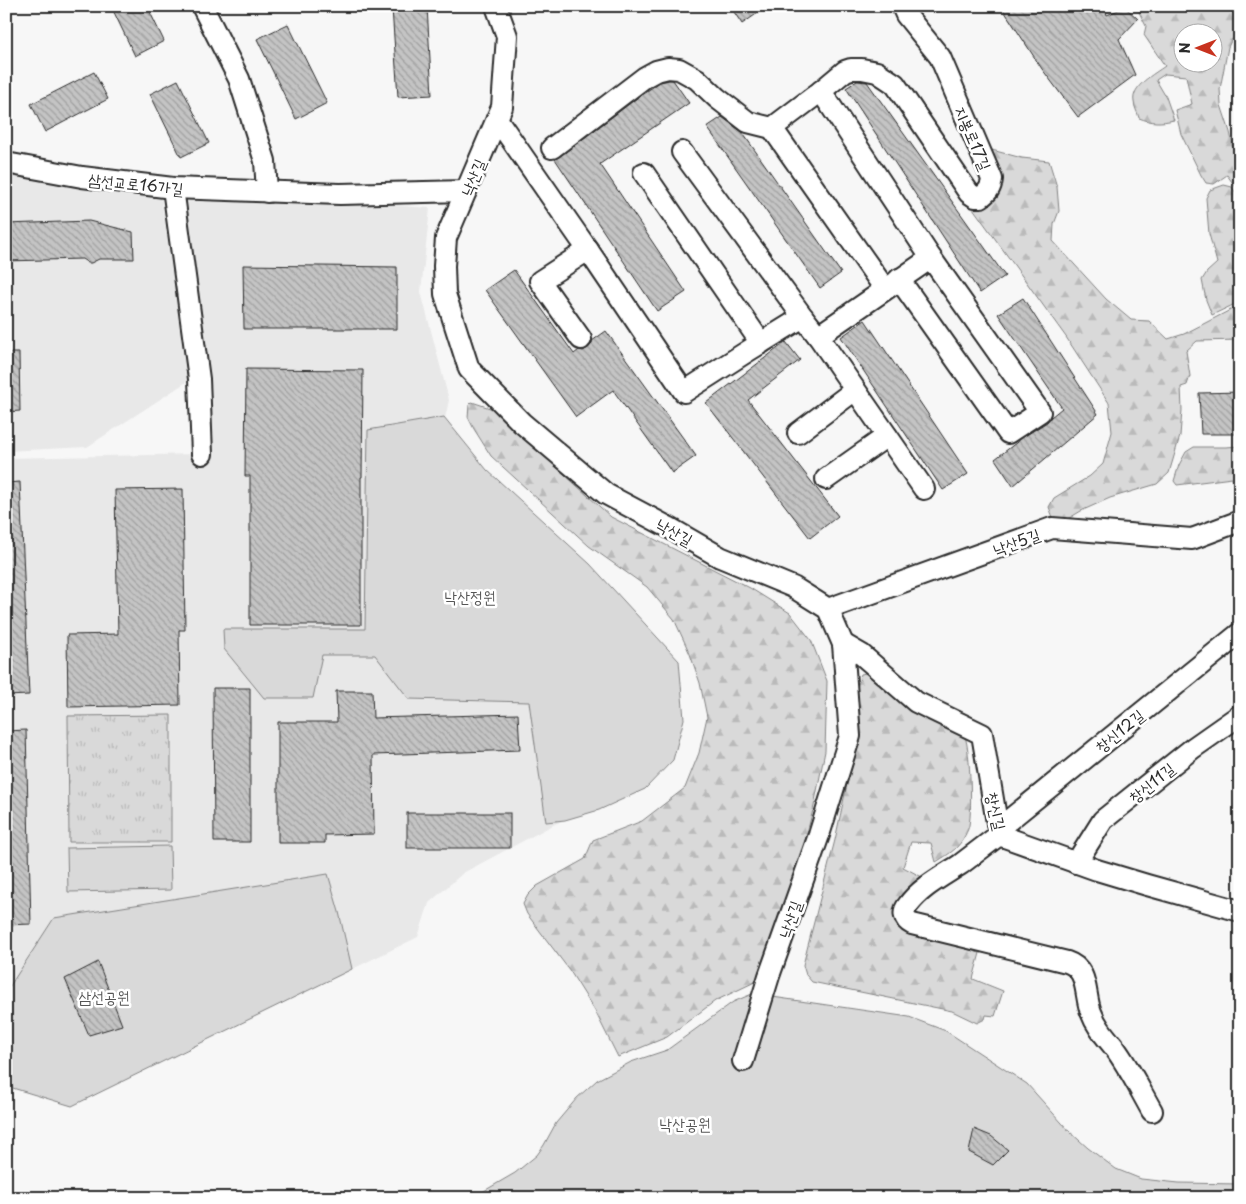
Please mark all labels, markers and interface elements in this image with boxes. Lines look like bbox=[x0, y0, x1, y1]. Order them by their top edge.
north arrow bbox=[1174, 22, 1224, 72]
text: N bbox=[1174, 42, 1195, 54]
street label: 지봉로17길 bbox=[950, 102, 998, 174]
street label: 낙산길 bbox=[453, 154, 491, 199]
street label: 삼선교로16가길 bbox=[87, 166, 185, 200]
street label: 낙산길 bbox=[652, 511, 698, 551]
street label: 낙산5길 bbox=[989, 521, 1043, 561]
park label: 낙산정원 bbox=[444, 584, 496, 608]
street label: 창신12길 bbox=[1089, 703, 1149, 757]
street label: 창신11길 bbox=[1123, 756, 1179, 808]
street label: 창신길 bbox=[981, 789, 1013, 833]
street label: 낙산길 bbox=[771, 897, 807, 941]
park label: 삼선공원 bbox=[78, 984, 130, 1008]
park label: 낙산공원 bbox=[659, 1111, 711, 1135]

